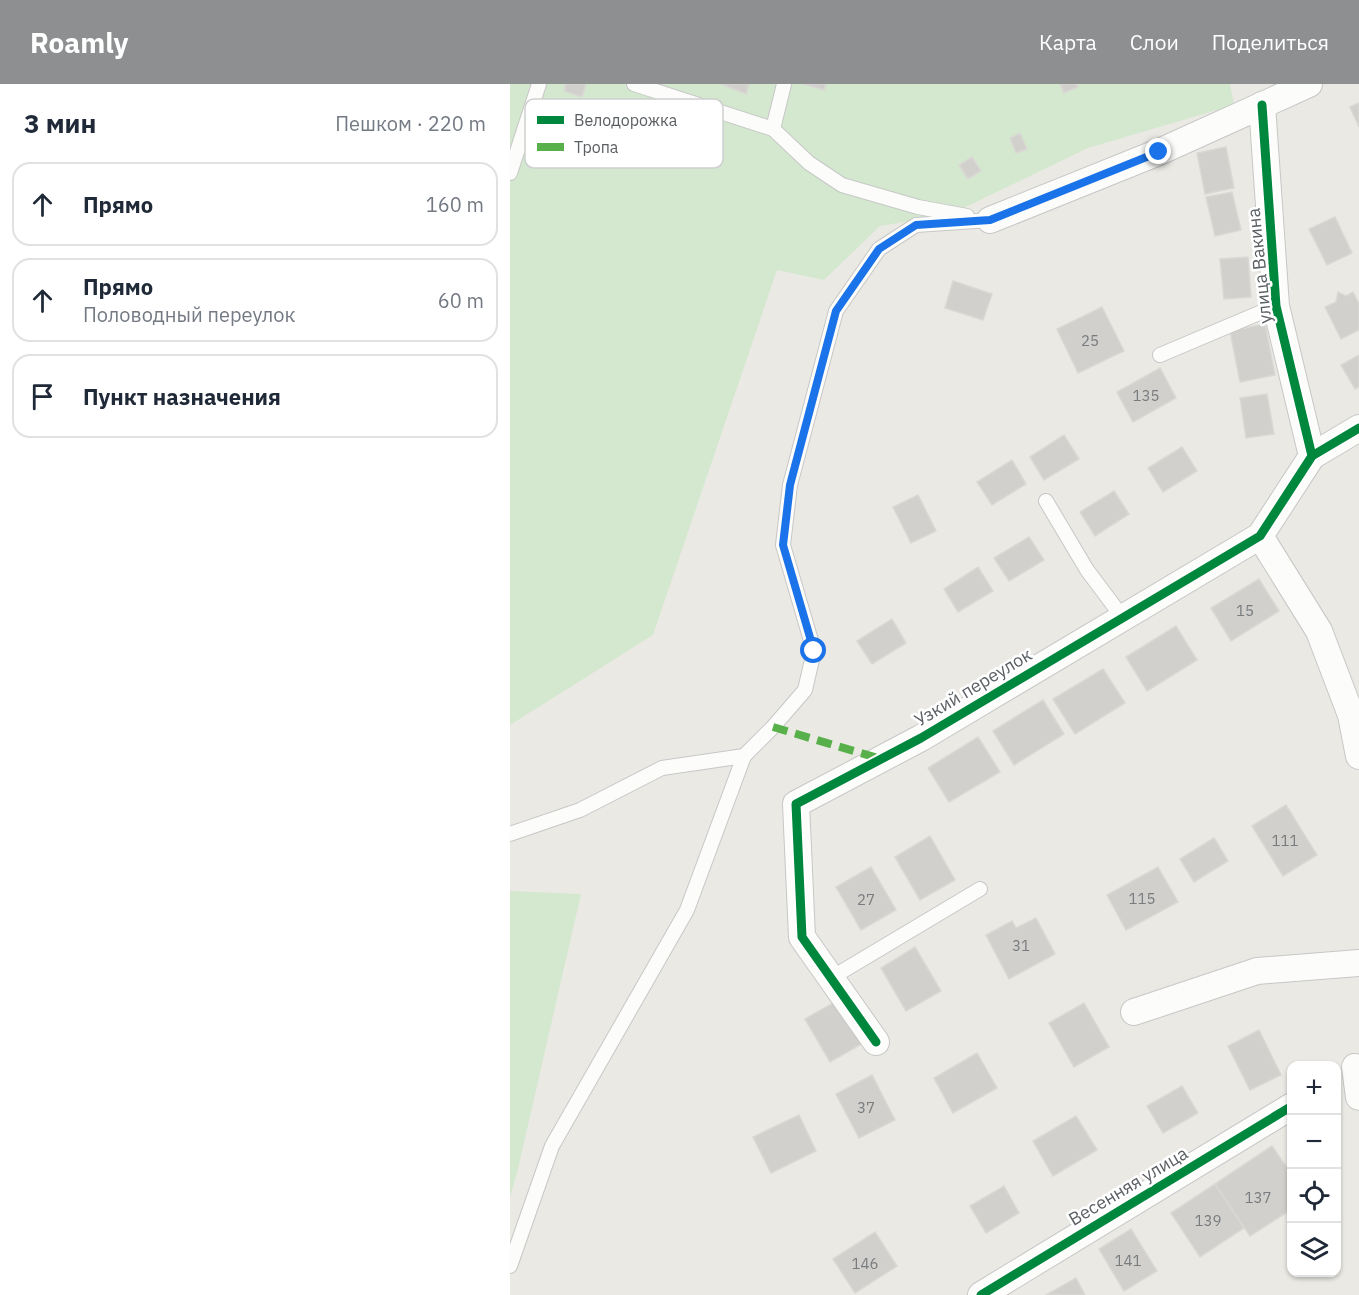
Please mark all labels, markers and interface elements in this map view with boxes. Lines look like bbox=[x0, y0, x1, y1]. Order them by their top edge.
text: Roamly bbox=[30, 24, 128, 61]
text: Карта bbox=[1039, 28, 1097, 56]
text: Слои bbox=[1130, 28, 1179, 56]
text: Поделиться bbox=[1212, 28, 1329, 56]
legend bbox=[525, 99, 723, 168]
text: 3 мин bbox=[24, 106, 96, 140]
text: Пешком · 220 m bbox=[335, 110, 486, 137]
text: Велодорожка bbox=[574, 110, 678, 130]
text: Тропа bbox=[574, 137, 619, 157]
route end bbox=[1145, 138, 1171, 164]
icon: ahead bbox=[26, 188, 59, 221]
text: Прямо bbox=[83, 190, 153, 219]
text: 160 m bbox=[426, 191, 484, 218]
street label: улица Вакина bbox=[1241, 207, 1277, 325]
text: Прямо bbox=[83, 272, 153, 301]
icon: ahead bbox=[26, 284, 59, 317]
text: 60 m bbox=[438, 287, 484, 314]
text: Половодный переулок bbox=[83, 301, 296, 328]
house number: 25 bbox=[1081, 331, 1099, 350]
icon: arrive bbox=[26, 380, 59, 413]
text: Пункт назначения bbox=[83, 382, 281, 411]
house number: 135 bbox=[1132, 386, 1160, 405]
house number: 15 bbox=[1236, 601, 1254, 620]
route start bbox=[800, 637, 826, 663]
street label: Узкий переулок bbox=[910, 643, 1036, 731]
house number: 111 bbox=[1271, 831, 1299, 850]
house number: 115 bbox=[1128, 889, 1156, 908]
house number: 27 bbox=[857, 890, 875, 909]
house number: 31 bbox=[1012, 936, 1030, 955]
map controls bbox=[1287, 1061, 1341, 1277]
button: + bbox=[1287, 1061, 1341, 1115]
house number: 37 bbox=[857, 1098, 875, 1117]
button: − bbox=[1287, 1115, 1341, 1169]
street label: Весенняя улица bbox=[1064, 1141, 1192, 1231]
button: locate bbox=[1287, 1169, 1341, 1223]
house number: 137 bbox=[1244, 1188, 1272, 1207]
house number: 139 bbox=[1194, 1211, 1222, 1230]
button: layers bbox=[1287, 1223, 1341, 1277]
house number: 141 bbox=[1114, 1251, 1142, 1270]
house number: 146 bbox=[851, 1254, 879, 1273]

